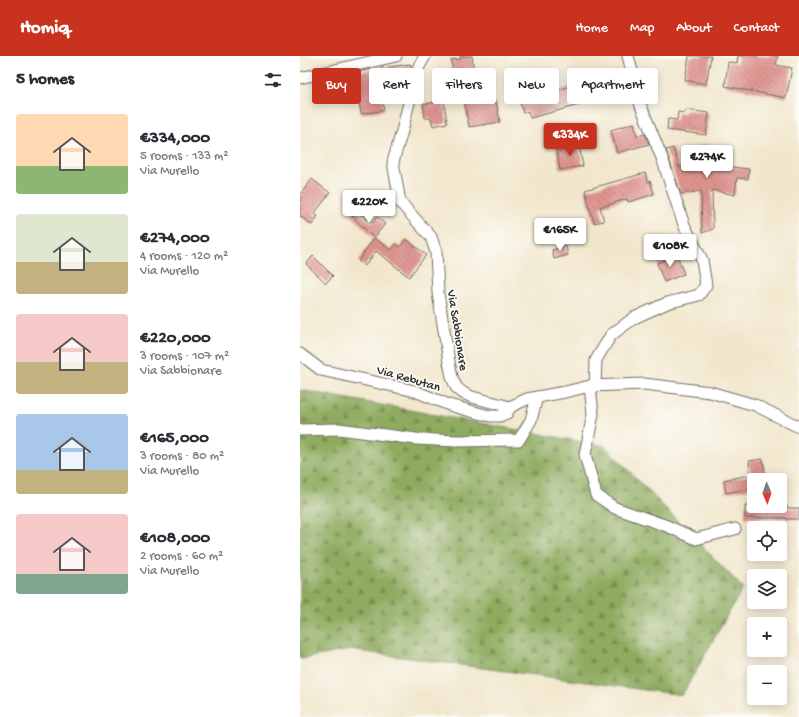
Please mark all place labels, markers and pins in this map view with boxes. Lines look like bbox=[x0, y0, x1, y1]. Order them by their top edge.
pin: €334K bbox=[542, 123, 598, 157]
pin: €274K bbox=[679, 145, 735, 179]
pin: €220K bbox=[341, 190, 397, 224]
pin: €165K bbox=[532, 218, 588, 252]
pin: €108K bbox=[642, 234, 698, 268]

